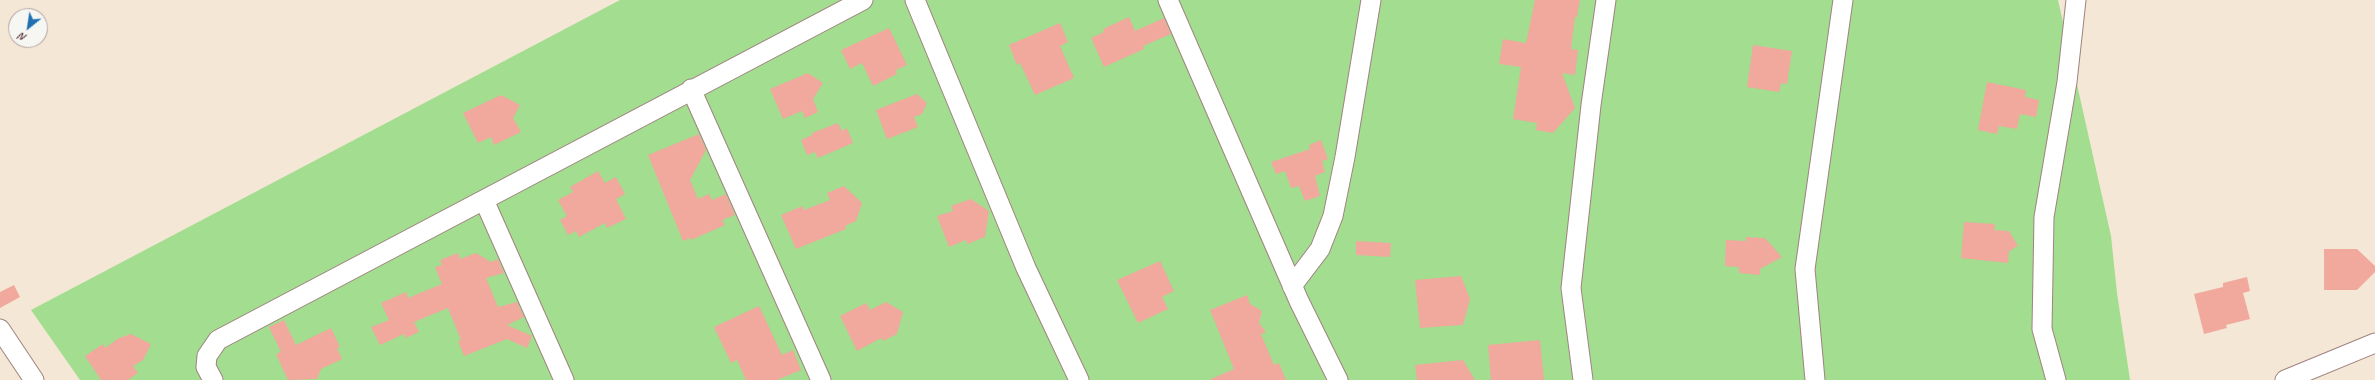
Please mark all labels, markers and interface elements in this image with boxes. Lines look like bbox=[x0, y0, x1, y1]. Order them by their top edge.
north arrow bbox=[8, 8, 48, 48]
text: N bbox=[16, 30, 29, 45]

